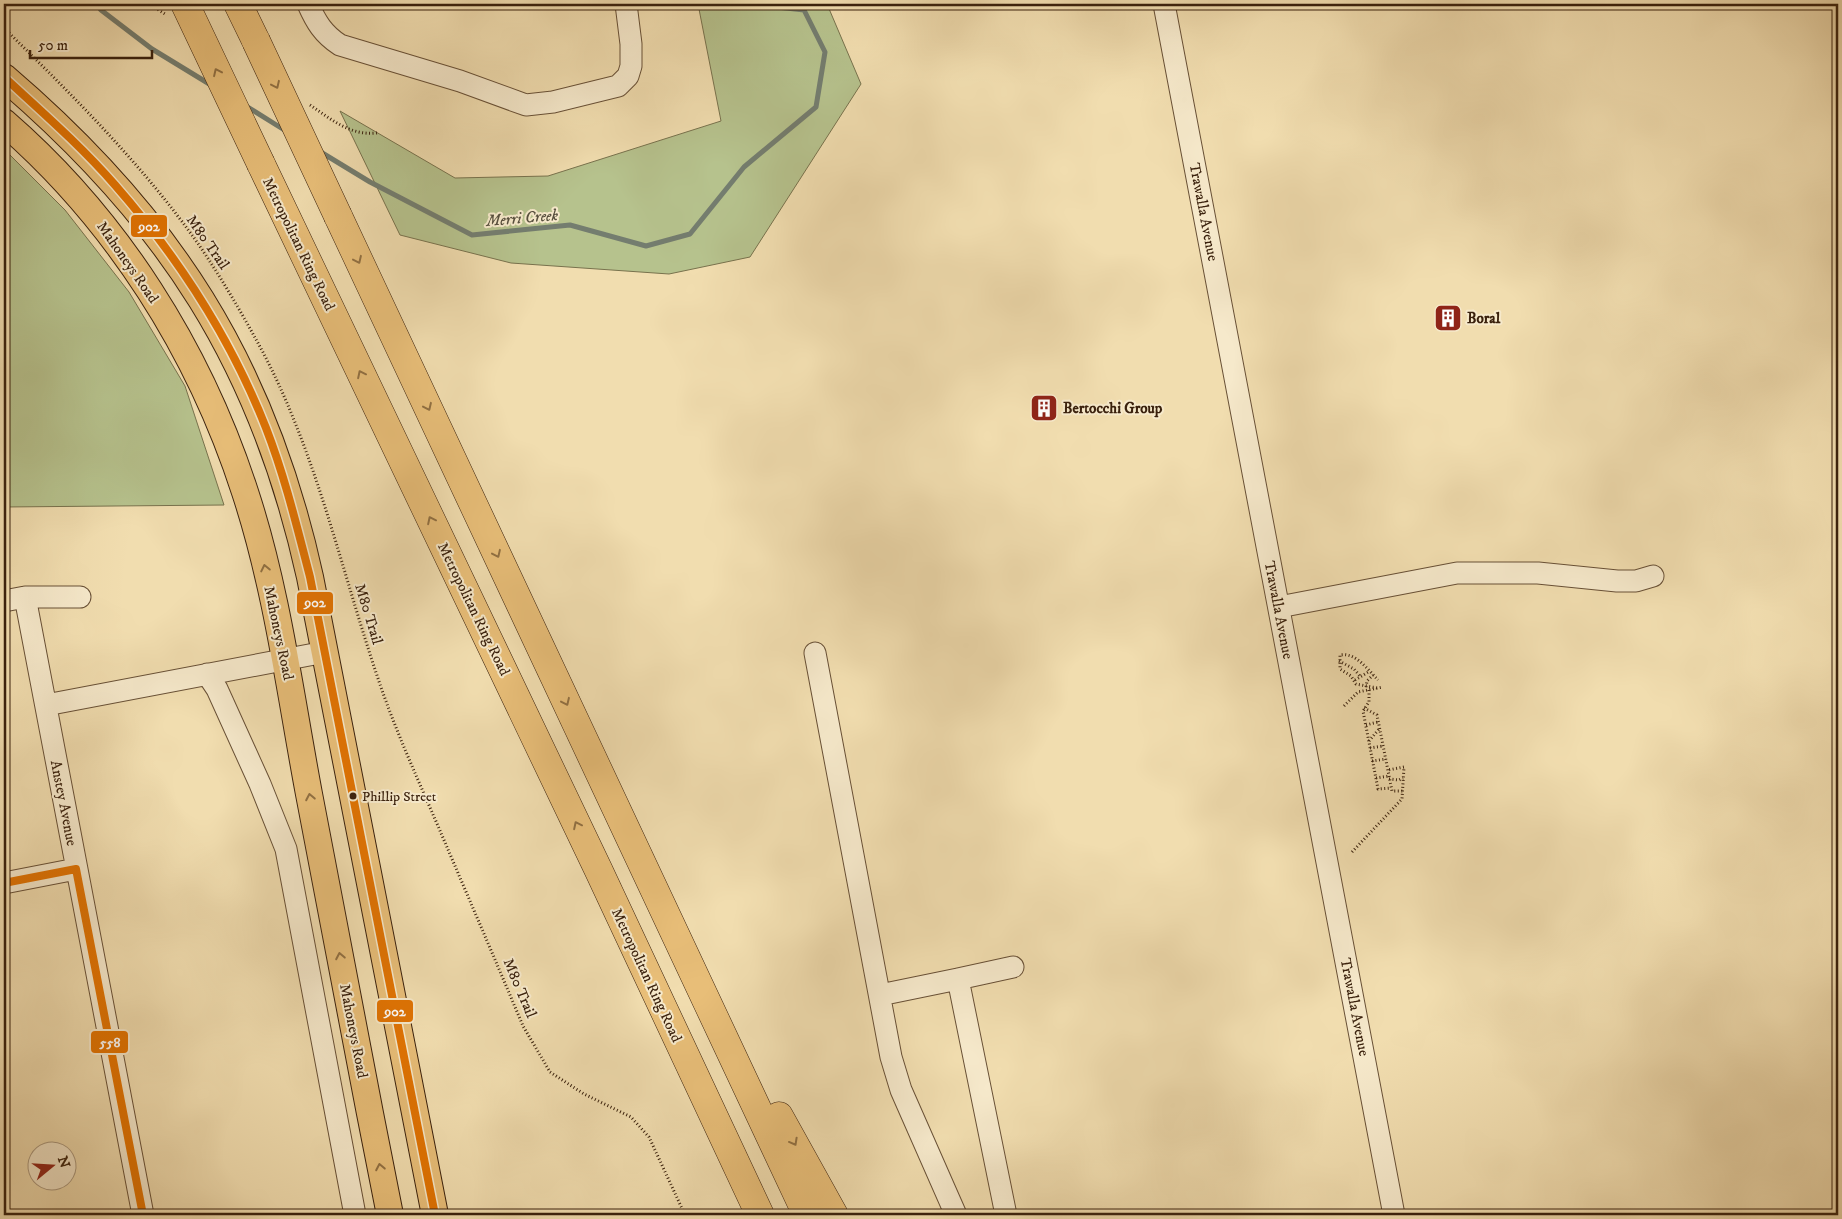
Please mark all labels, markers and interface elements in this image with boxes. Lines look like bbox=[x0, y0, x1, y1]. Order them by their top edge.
scale bar bbox=[30, 28, 152, 60]
text: 50 m bbox=[38, 36, 68, 55]
one-way arrow bbox=[213, 68, 223, 77]
one-way arrow bbox=[270, 80, 281, 89]
street label: Trawalla Avenue bbox=[1185, 161, 1222, 263]
street label: Metropolitan Ring Road bbox=[258, 174, 339, 314]
water label: Merri Creek bbox=[484, 205, 559, 231]
street label: M80 Trail bbox=[182, 211, 234, 274]
line badge: 902 bbox=[130, 214, 168, 238]
street label: Mahoneys Road bbox=[92, 218, 163, 307]
text: 902 bbox=[137, 218, 161, 236]
one-way arrow bbox=[352, 255, 363, 264]
building icon: Boral bbox=[1433, 303, 1463, 333]
place label: Boral bbox=[1467, 309, 1501, 328]
one-way arrow bbox=[357, 370, 367, 379]
building icon: Bertocchi Group bbox=[1029, 393, 1059, 423]
place label: Bertocchi Group bbox=[1063, 399, 1163, 418]
one-way arrow bbox=[421, 402, 432, 411]
one-way arrow bbox=[427, 516, 437, 525]
street label: Metropolitan Ring Road bbox=[433, 539, 514, 679]
one-way arrow bbox=[490, 549, 500, 558]
street label: Trawalla Avenue bbox=[1260, 559, 1297, 661]
one-way arrow bbox=[260, 564, 271, 573]
street label: M80 Trail bbox=[350, 581, 387, 647]
street label: Mahoneys Road bbox=[259, 584, 298, 682]
line badge: 902 bbox=[296, 591, 334, 615]
text: 902 bbox=[303, 594, 327, 612]
one-way arrow bbox=[559, 696, 569, 705]
street label: Anstey Avenue bbox=[46, 759, 81, 848]
place label: Phillip Street bbox=[362, 788, 437, 806]
marker: Phillip Street bbox=[348, 791, 358, 801]
one-way arrow bbox=[305, 792, 315, 801]
one-way arrow bbox=[572, 821, 583, 830]
street label: Metropolitan Ring Road bbox=[607, 905, 686, 1046]
one-way arrow bbox=[335, 952, 346, 961]
street label: M80 Trail bbox=[499, 956, 541, 1021]
street label: Trawalla Avenue bbox=[1336, 956, 1373, 1058]
street label: Mahoneys Road bbox=[335, 982, 372, 1080]
line badge: 902 bbox=[376, 999, 414, 1023]
text: 902 bbox=[383, 1003, 407, 1021]
line badge: 558 bbox=[90, 1030, 129, 1054]
text: 558 bbox=[99, 1034, 120, 1052]
one-way arrow bbox=[787, 1137, 797, 1146]
north arrow bbox=[28, 1142, 78, 1192]
text: N bbox=[53, 1154, 74, 1171]
one-way arrow bbox=[376, 1163, 386, 1172]

